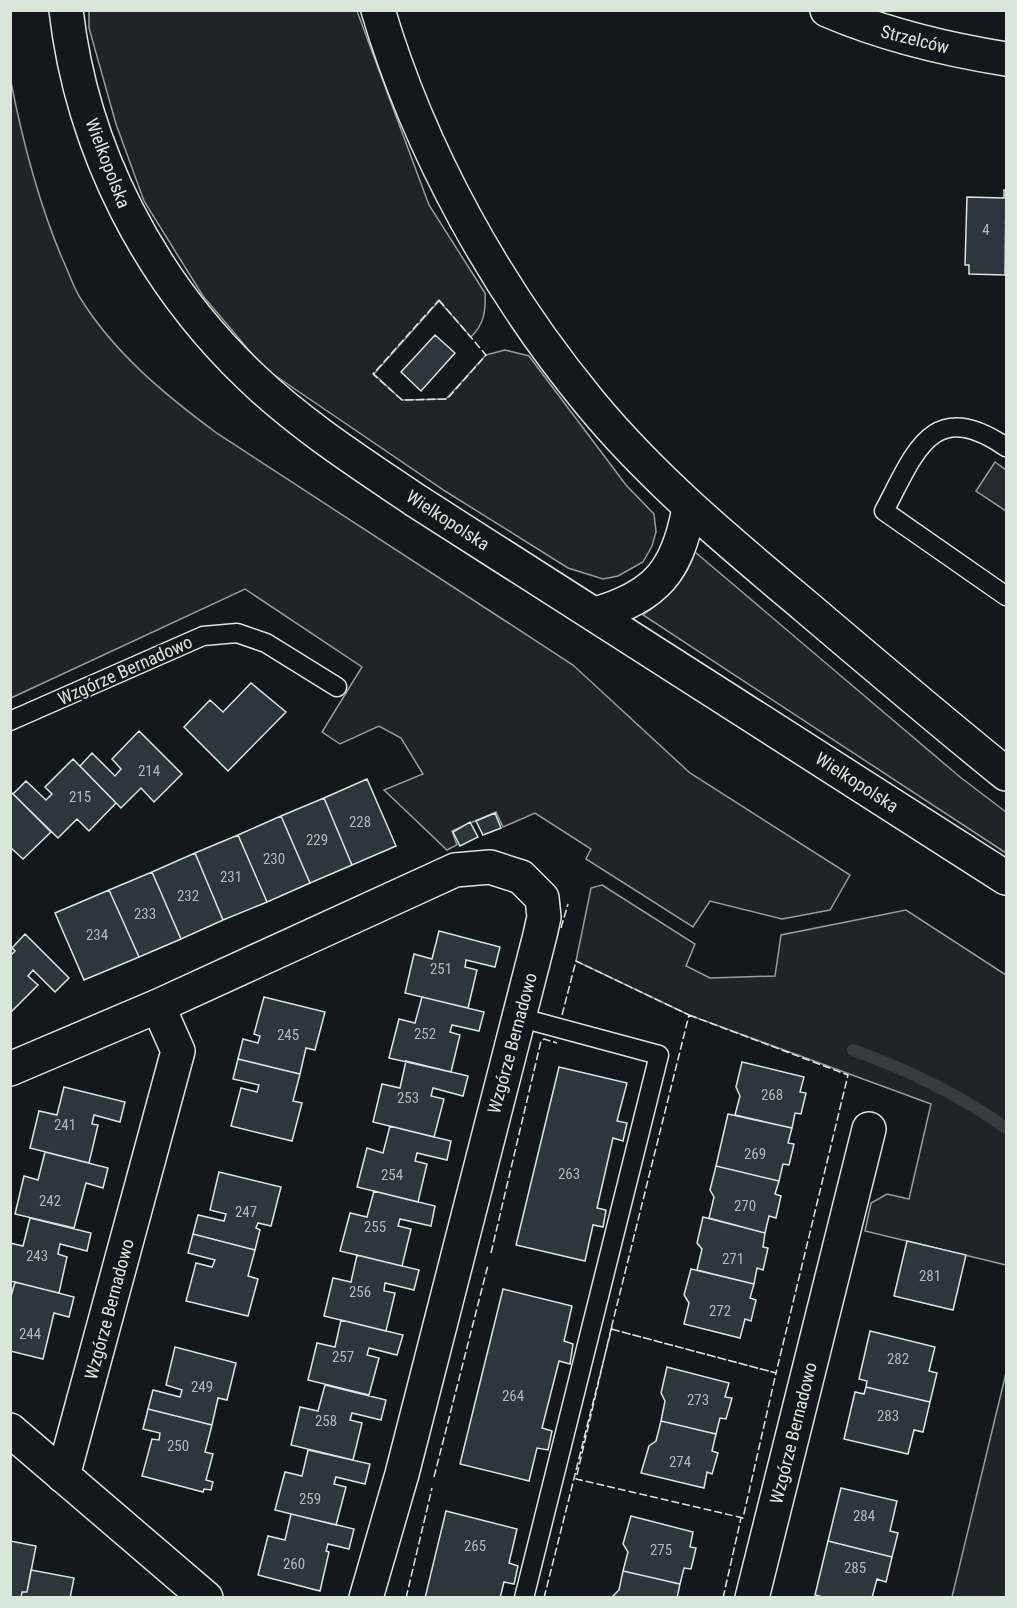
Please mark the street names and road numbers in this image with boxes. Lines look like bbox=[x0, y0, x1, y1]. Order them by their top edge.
street label: Strzelców bbox=[879, 20, 952, 58]
street label: Wielkopolska bbox=[81, 115, 135, 211]
street label: Wielkopolska bbox=[403, 485, 493, 555]
street label: Wzgórze Bernadowo bbox=[55, 631, 195, 709]
street label: Wielkopolska bbox=[812, 747, 902, 817]
street label: Wzgórze Bernadowo bbox=[483, 970, 541, 1116]
street label: Wzgórze Bernadowo bbox=[80, 1236, 138, 1382]
street label: Wzgórze Bernadowo bbox=[765, 1360, 821, 1506]

